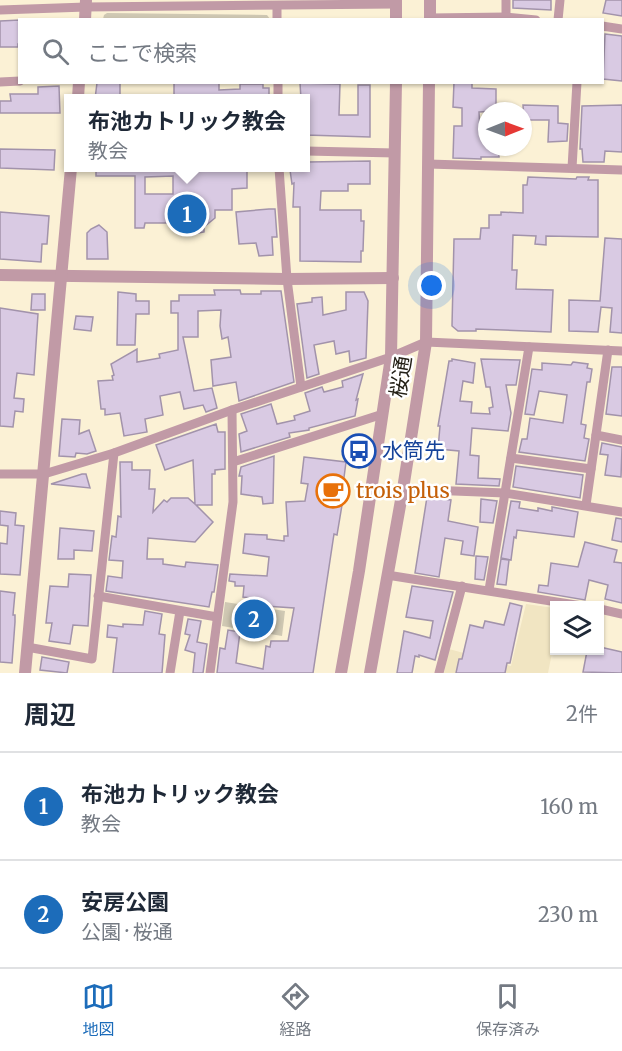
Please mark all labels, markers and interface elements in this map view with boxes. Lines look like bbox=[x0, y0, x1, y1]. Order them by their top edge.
search box bbox=[18, 18, 604, 84]
icon: search bbox=[39, 35, 72, 68]
text: ここで検索 bbox=[87, 39, 197, 67]
popup bbox=[64, 94, 310, 172]
north arrow bbox=[478, 102, 532, 156]
text: 布池カトリック教会 bbox=[88, 107, 286, 135]
text: 教会 bbox=[88, 138, 128, 163]
pin: 1 bbox=[168, 192, 207, 236]
your location bbox=[417, 271, 446, 300]
street label: 桜通 bbox=[384, 354, 417, 400]
bus stop icon: 水筒先 bbox=[341, 433, 377, 469]
place label: 水筒先 bbox=[382, 437, 445, 464]
cafe icon: trois plus bbox=[315, 473, 351, 509]
place label: trois plus bbox=[356, 477, 450, 504]
pin: 2 bbox=[234, 596, 274, 642]
map controls bbox=[550, 601, 604, 655]
button: layers bbox=[550, 601, 604, 655]
text: 周辺 bbox=[24, 698, 76, 731]
text: 2件 bbox=[566, 701, 598, 726]
text: 布池カトリック教会 bbox=[81, 780, 279, 808]
text: 1 bbox=[39, 794, 48, 819]
text: 160 m bbox=[540, 794, 598, 819]
text: 教会 bbox=[81, 811, 121, 836]
text: 安房公園 bbox=[81, 888, 169, 916]
text: 2 bbox=[38, 902, 49, 927]
text: 230 m bbox=[538, 902, 598, 927]
text: 公園 · 桜通 bbox=[81, 919, 173, 944]
tab: 地図 bbox=[82, 980, 115, 1040]
tab: 経路 bbox=[279, 980, 312, 1040]
tab: 保存済み bbox=[476, 980, 540, 1040]

